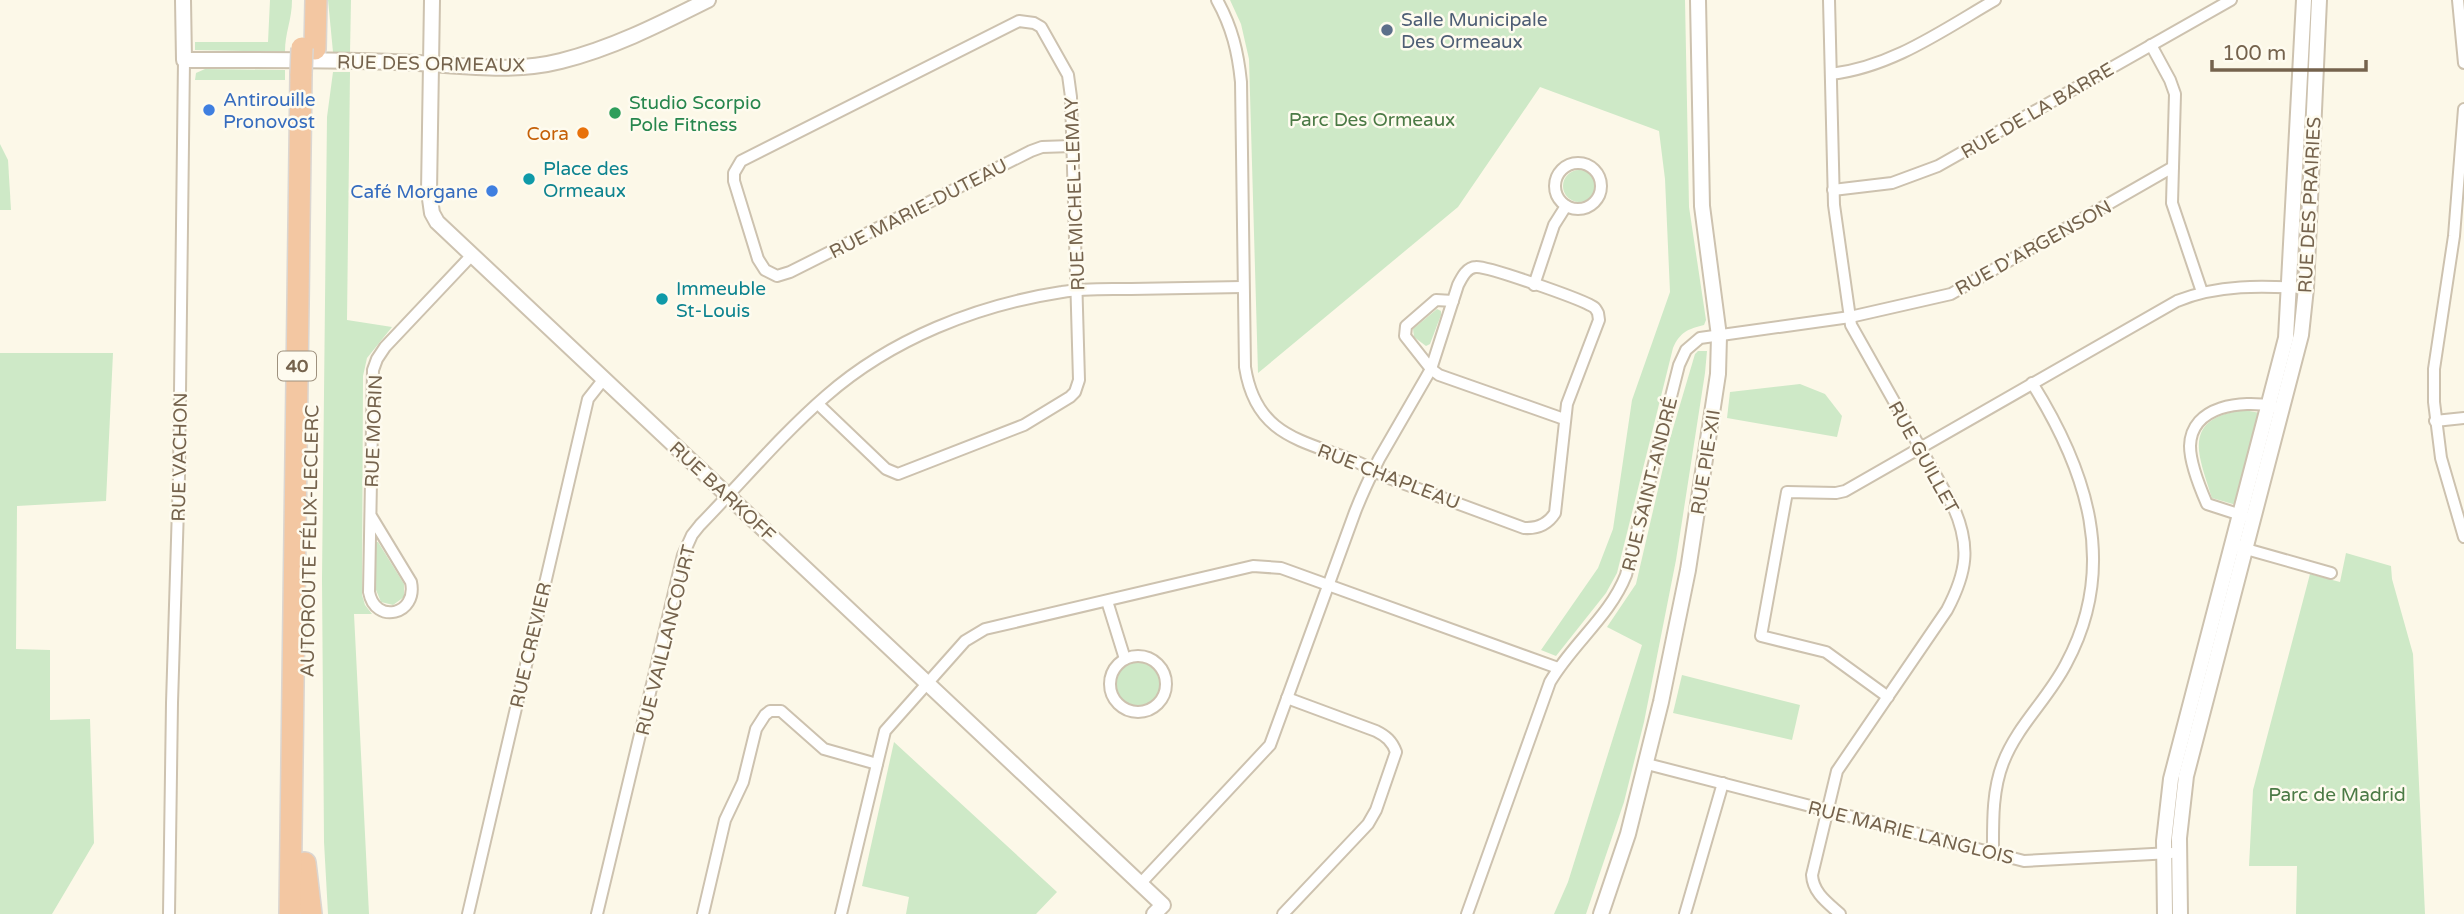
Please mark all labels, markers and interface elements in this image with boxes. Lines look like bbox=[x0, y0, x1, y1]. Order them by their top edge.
place label: Salle Municipale Des Ormeaux bbox=[1401, 9, 1548, 53]
marker: Salle Municipale Des Ormeaux bbox=[1379, 22, 1395, 38]
scale bar bbox=[2212, 28, 2366, 72]
text: 100 m bbox=[2222, 41, 2286, 66]
street label: RUE DES ORMEAUX bbox=[337, 51, 525, 77]
street label: RUE DE LA BARRE bbox=[1957, 58, 2118, 164]
place label: Antirouille Pronovost bbox=[223, 89, 315, 133]
place label: Studio Scorpio Pole Fitness bbox=[629, 92, 761, 136]
street label: RUE MICHEL-LEMAY bbox=[1061, 97, 1089, 291]
marker: Antirouille Pronovost bbox=[201, 102, 217, 118]
marker: Studio Scorpio Pole Fitness bbox=[607, 105, 623, 121]
park label: Parc Des Ormeaux bbox=[1289, 109, 1455, 131]
street label: RUE DES PRAIRIES bbox=[2294, 116, 2326, 294]
place label: Cora bbox=[527, 123, 569, 145]
marker: Cora bbox=[575, 125, 591, 141]
street label: RUE MARIE-DUTEAU bbox=[826, 154, 1011, 263]
place label: Place des Ormeaux bbox=[543, 158, 629, 202]
marker: Place des Ormeaux bbox=[521, 171, 537, 187]
place label: Café Morgane bbox=[350, 181, 478, 203]
marker: Café Morgane bbox=[484, 183, 500, 199]
street label: RUE D'ARGENSON bbox=[1951, 196, 2115, 300]
place label: Immeuble St-Louis bbox=[676, 278, 766, 322]
marker: Immeuble St-Louis bbox=[654, 291, 670, 307]
road number: 40 bbox=[278, 352, 316, 380]
street label: RUE MORIN bbox=[361, 374, 387, 488]
street label: RUE VACHON bbox=[168, 392, 192, 522]
street label: RUE SAINT-ANDRÉ bbox=[1618, 395, 1682, 574]
street label: RUE GUILLET bbox=[1883, 398, 1963, 518]
street label: AUTOROUTE FÉLIX-LECLERC bbox=[297, 405, 323, 678]
street label: RUE PIE-XII bbox=[1687, 408, 1725, 516]
street label: RUE BARKOFF bbox=[665, 437, 780, 546]
street label: RUE CHAPLEAU bbox=[1314, 440, 1463, 514]
street label: RUE VAILLANCOURT bbox=[632, 542, 700, 738]
street label: RUE CREVIER bbox=[506, 580, 556, 710]
park label: Parc de Madrid bbox=[2268, 784, 2406, 806]
street label: RUE MARIE LANGLOIS bbox=[1806, 797, 2016, 869]

